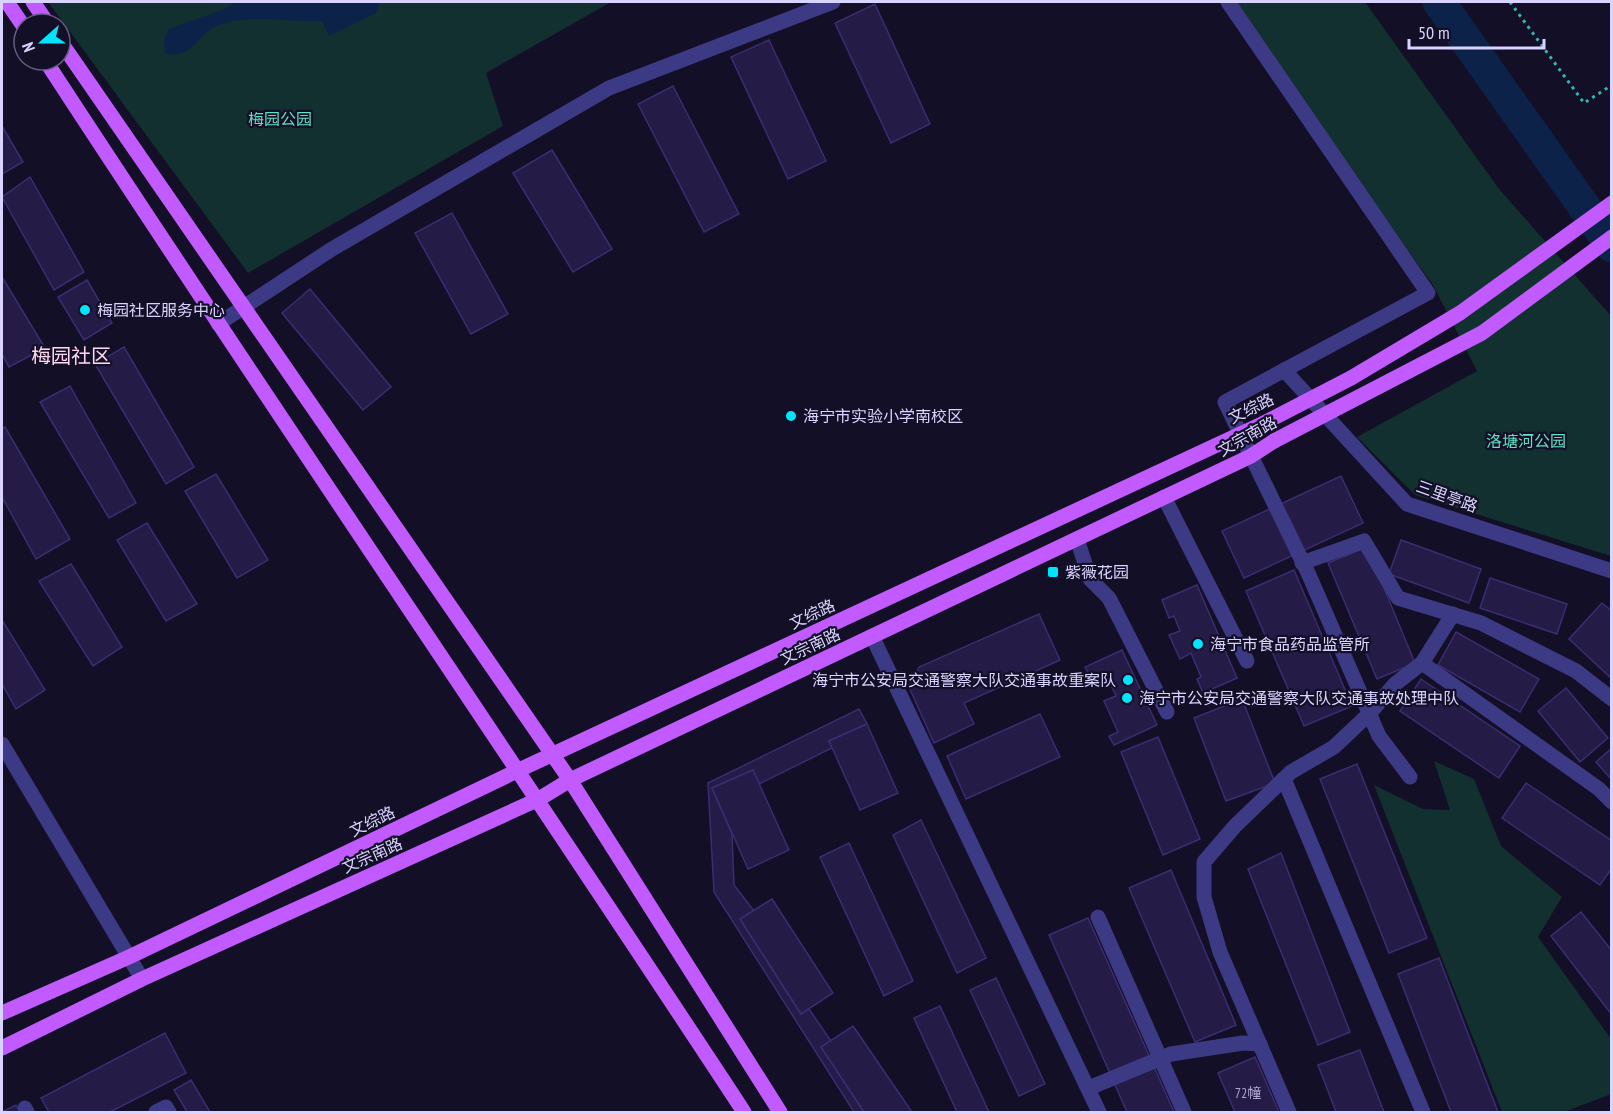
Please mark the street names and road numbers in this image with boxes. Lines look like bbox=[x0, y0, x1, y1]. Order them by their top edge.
street label: 文综路 bbox=[1225, 388, 1277, 428]
street label: 文宗南路 bbox=[1214, 412, 1280, 460]
street label: 三里亭路 bbox=[1414, 476, 1480, 516]
street label: 文综路 bbox=[786, 595, 838, 633]
street label: 文宗南路 bbox=[777, 623, 843, 669]
street label: 文综路 bbox=[346, 801, 398, 841]
street label: 文宗南路 bbox=[339, 833, 405, 877]

